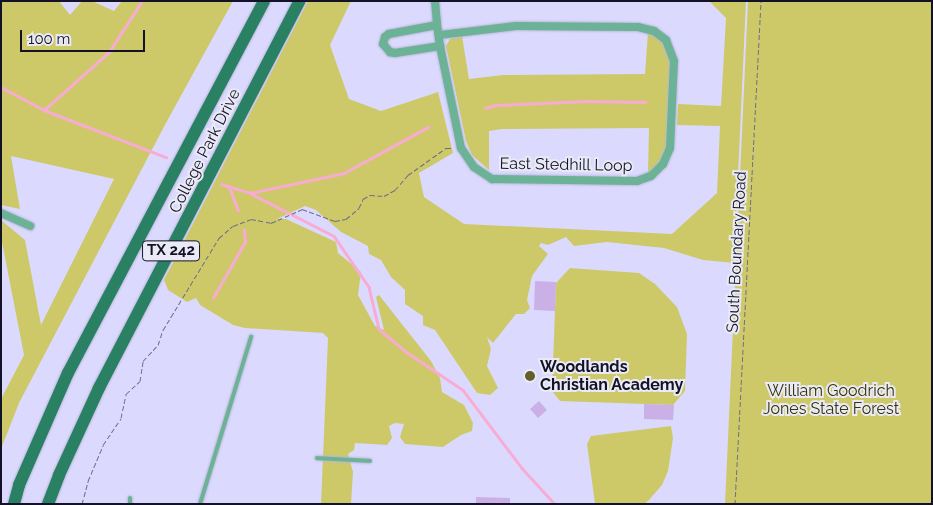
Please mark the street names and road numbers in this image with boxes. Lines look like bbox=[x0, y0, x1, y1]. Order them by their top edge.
street label: College Park Drive bbox=[165, 86, 245, 216]
street label: East Stedhill Loop bbox=[499, 154, 633, 176]
street label: South Boundary Road bbox=[723, 171, 751, 333]
road number: TX 242 bbox=[141, 238, 201, 264]

